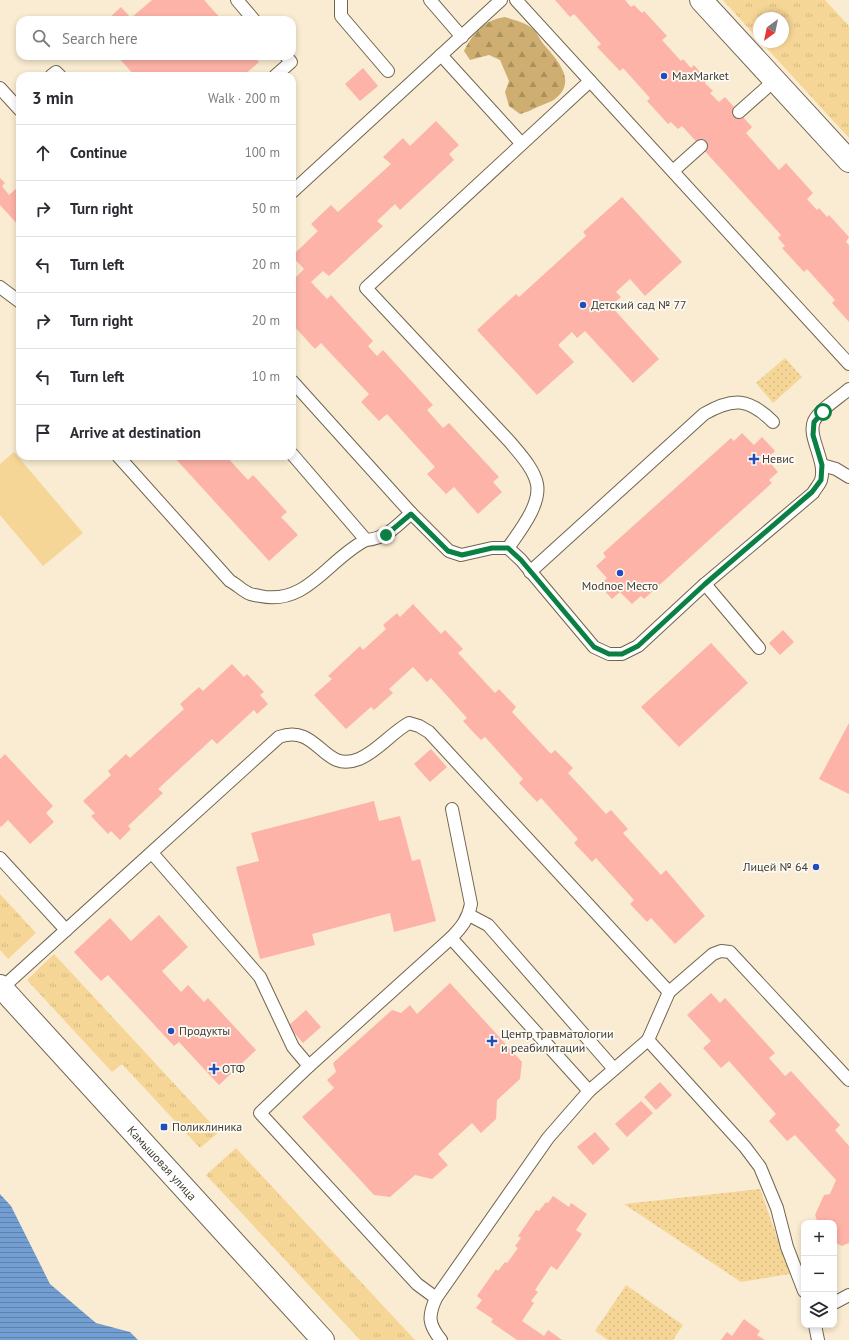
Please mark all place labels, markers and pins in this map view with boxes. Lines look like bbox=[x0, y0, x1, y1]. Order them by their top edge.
place label: MaxMarket bbox=[672, 68, 729, 83]
marker: MaxMarket bbox=[659, 71, 669, 81]
place label: Детский сад № 77 bbox=[591, 297, 687, 312]
marker: Детский сад № 77 bbox=[578, 300, 588, 310]
place label: Невис bbox=[762, 451, 795, 466]
marker: Невис bbox=[749, 454, 759, 464]
marker: Modnoe Место bbox=[615, 568, 625, 578]
place label: Modnoe Место bbox=[582, 578, 658, 593]
place label: Лицей № 64 bbox=[742, 859, 808, 874]
marker: Лицей № 64 bbox=[811, 862, 821, 872]
place label: Продукты bbox=[179, 1023, 230, 1038]
marker: Продукты bbox=[166, 1026, 176, 1036]
place label: Центр травматологии и реабилитации bbox=[501, 1026, 614, 1055]
marker: Центр травматологии и реабилитации bbox=[486, 1035, 498, 1047]
place label: ОТФ bbox=[222, 1061, 245, 1076]
marker: ОТФ bbox=[209, 1064, 219, 1074]
place label: Поликлиника bbox=[172, 1119, 242, 1134]
marker: Поликлиника bbox=[159, 1122, 169, 1132]

